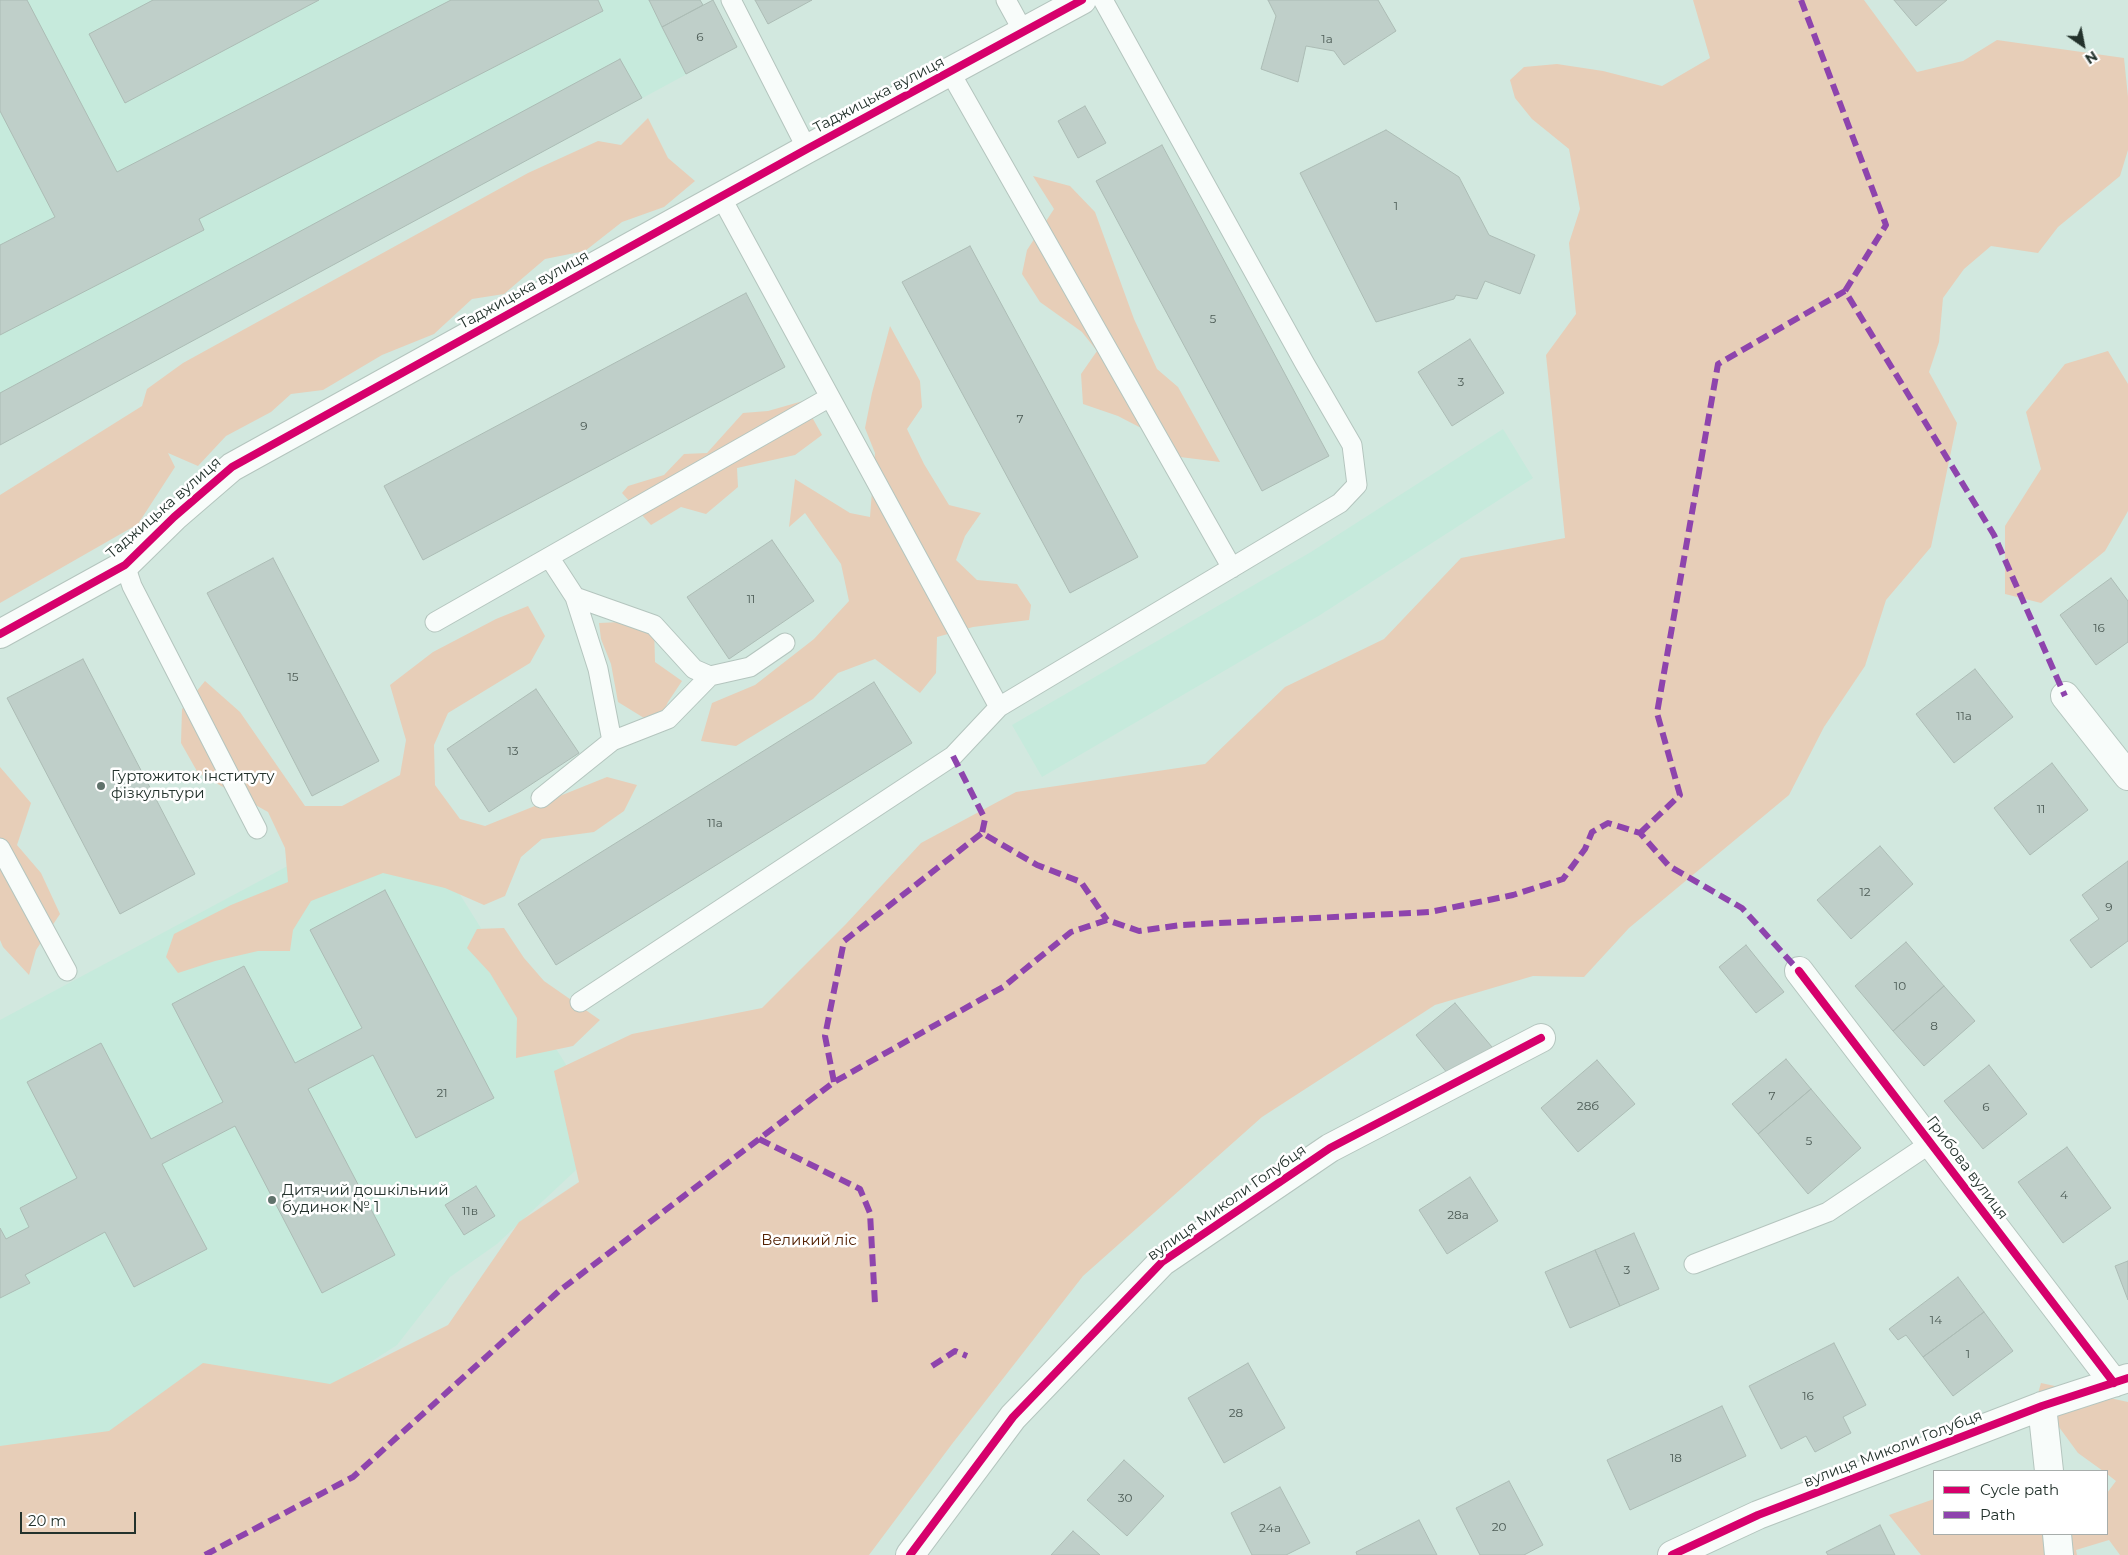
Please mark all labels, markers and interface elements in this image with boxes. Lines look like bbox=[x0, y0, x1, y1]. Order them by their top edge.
north arrow bbox=[2058, 20, 2108, 70]
house number: 6 bbox=[696, 30, 704, 44]
house number: 1а bbox=[1321, 32, 1333, 46]
text: N bbox=[2082, 47, 2101, 68]
street label: Таджицька вулиця bbox=[810, 53, 948, 137]
house number: 1 bbox=[1394, 199, 1398, 213]
street label: Таджицька вулиця bbox=[456, 247, 592, 333]
house number: 5 bbox=[1210, 312, 1216, 326]
house number: 3 bbox=[1458, 375, 1464, 389]
house number: 7 bbox=[1016, 412, 1024, 426]
house number: 9 bbox=[580, 419, 588, 433]
street label: Таджицька вулиця bbox=[103, 453, 225, 563]
house number: 11 bbox=[747, 592, 755, 606]
house number: 16 bbox=[2093, 621, 2105, 635]
house number: 15 bbox=[287, 670, 299, 684]
house number: 11а bbox=[1956, 709, 1972, 723]
house number: 13 bbox=[507, 744, 519, 758]
place label: Гуртожиток інституту фізкультури bbox=[111, 768, 275, 803]
marker: Гуртожиток інституту фізкультури bbox=[95, 780, 107, 792]
house number: 11 bbox=[2037, 802, 2045, 816]
house number: 11а bbox=[707, 816, 723, 830]
house number: 12 bbox=[1859, 885, 1871, 899]
house number: 9 bbox=[2105, 900, 2113, 914]
house number: 10 bbox=[1894, 979, 1906, 993]
house number: 8 bbox=[1930, 1019, 1938, 1033]
house number: 21 bbox=[436, 1086, 448, 1100]
house number: 7 bbox=[1768, 1089, 1776, 1103]
house number: 28б bbox=[1577, 1099, 1599, 1113]
house number: 6 bbox=[1982, 1100, 1990, 1114]
street label: Грибова вулиця bbox=[1922, 1113, 2012, 1223]
house number: 5 bbox=[1806, 1134, 1812, 1148]
street label: вулиця Миколи Голубця bbox=[1144, 1141, 1310, 1265]
place label: Дитячий дошкільний будинок № 1 bbox=[282, 1182, 449, 1217]
house number: 4 bbox=[2060, 1188, 2068, 1202]
marker: Дитячий дошкільний будинок № 1 bbox=[266, 1194, 278, 1206]
house number: 11в bbox=[462, 1204, 478, 1218]
house number: 28а bbox=[1447, 1208, 1469, 1222]
park label: Великий ліс bbox=[761, 1232, 857, 1250]
house number: 3 bbox=[1624, 1263, 1630, 1277]
house number: 14 bbox=[1930, 1313, 1942, 1327]
house number: 1 bbox=[1966, 1347, 1970, 1361]
house number: 16 bbox=[1802, 1389, 1814, 1403]
house number: 28 bbox=[1229, 1406, 1243, 1420]
street label: вулиця Миколи Голубця bbox=[1801, 1407, 1985, 1491]
house number: 18 bbox=[1670, 1451, 1682, 1465]
legend bbox=[1933, 1470, 2108, 1535]
text: Cycle path bbox=[1980, 1480, 2059, 1499]
house number: 30 bbox=[1118, 1491, 1132, 1505]
scale bar bbox=[22, 1502, 139, 1534]
text: Path bbox=[1980, 1505, 2016, 1524]
text: 20 m bbox=[28, 1511, 66, 1530]
house number: 20 bbox=[1492, 1520, 1506, 1534]
house number: 24а bbox=[1259, 1521, 1281, 1535]

